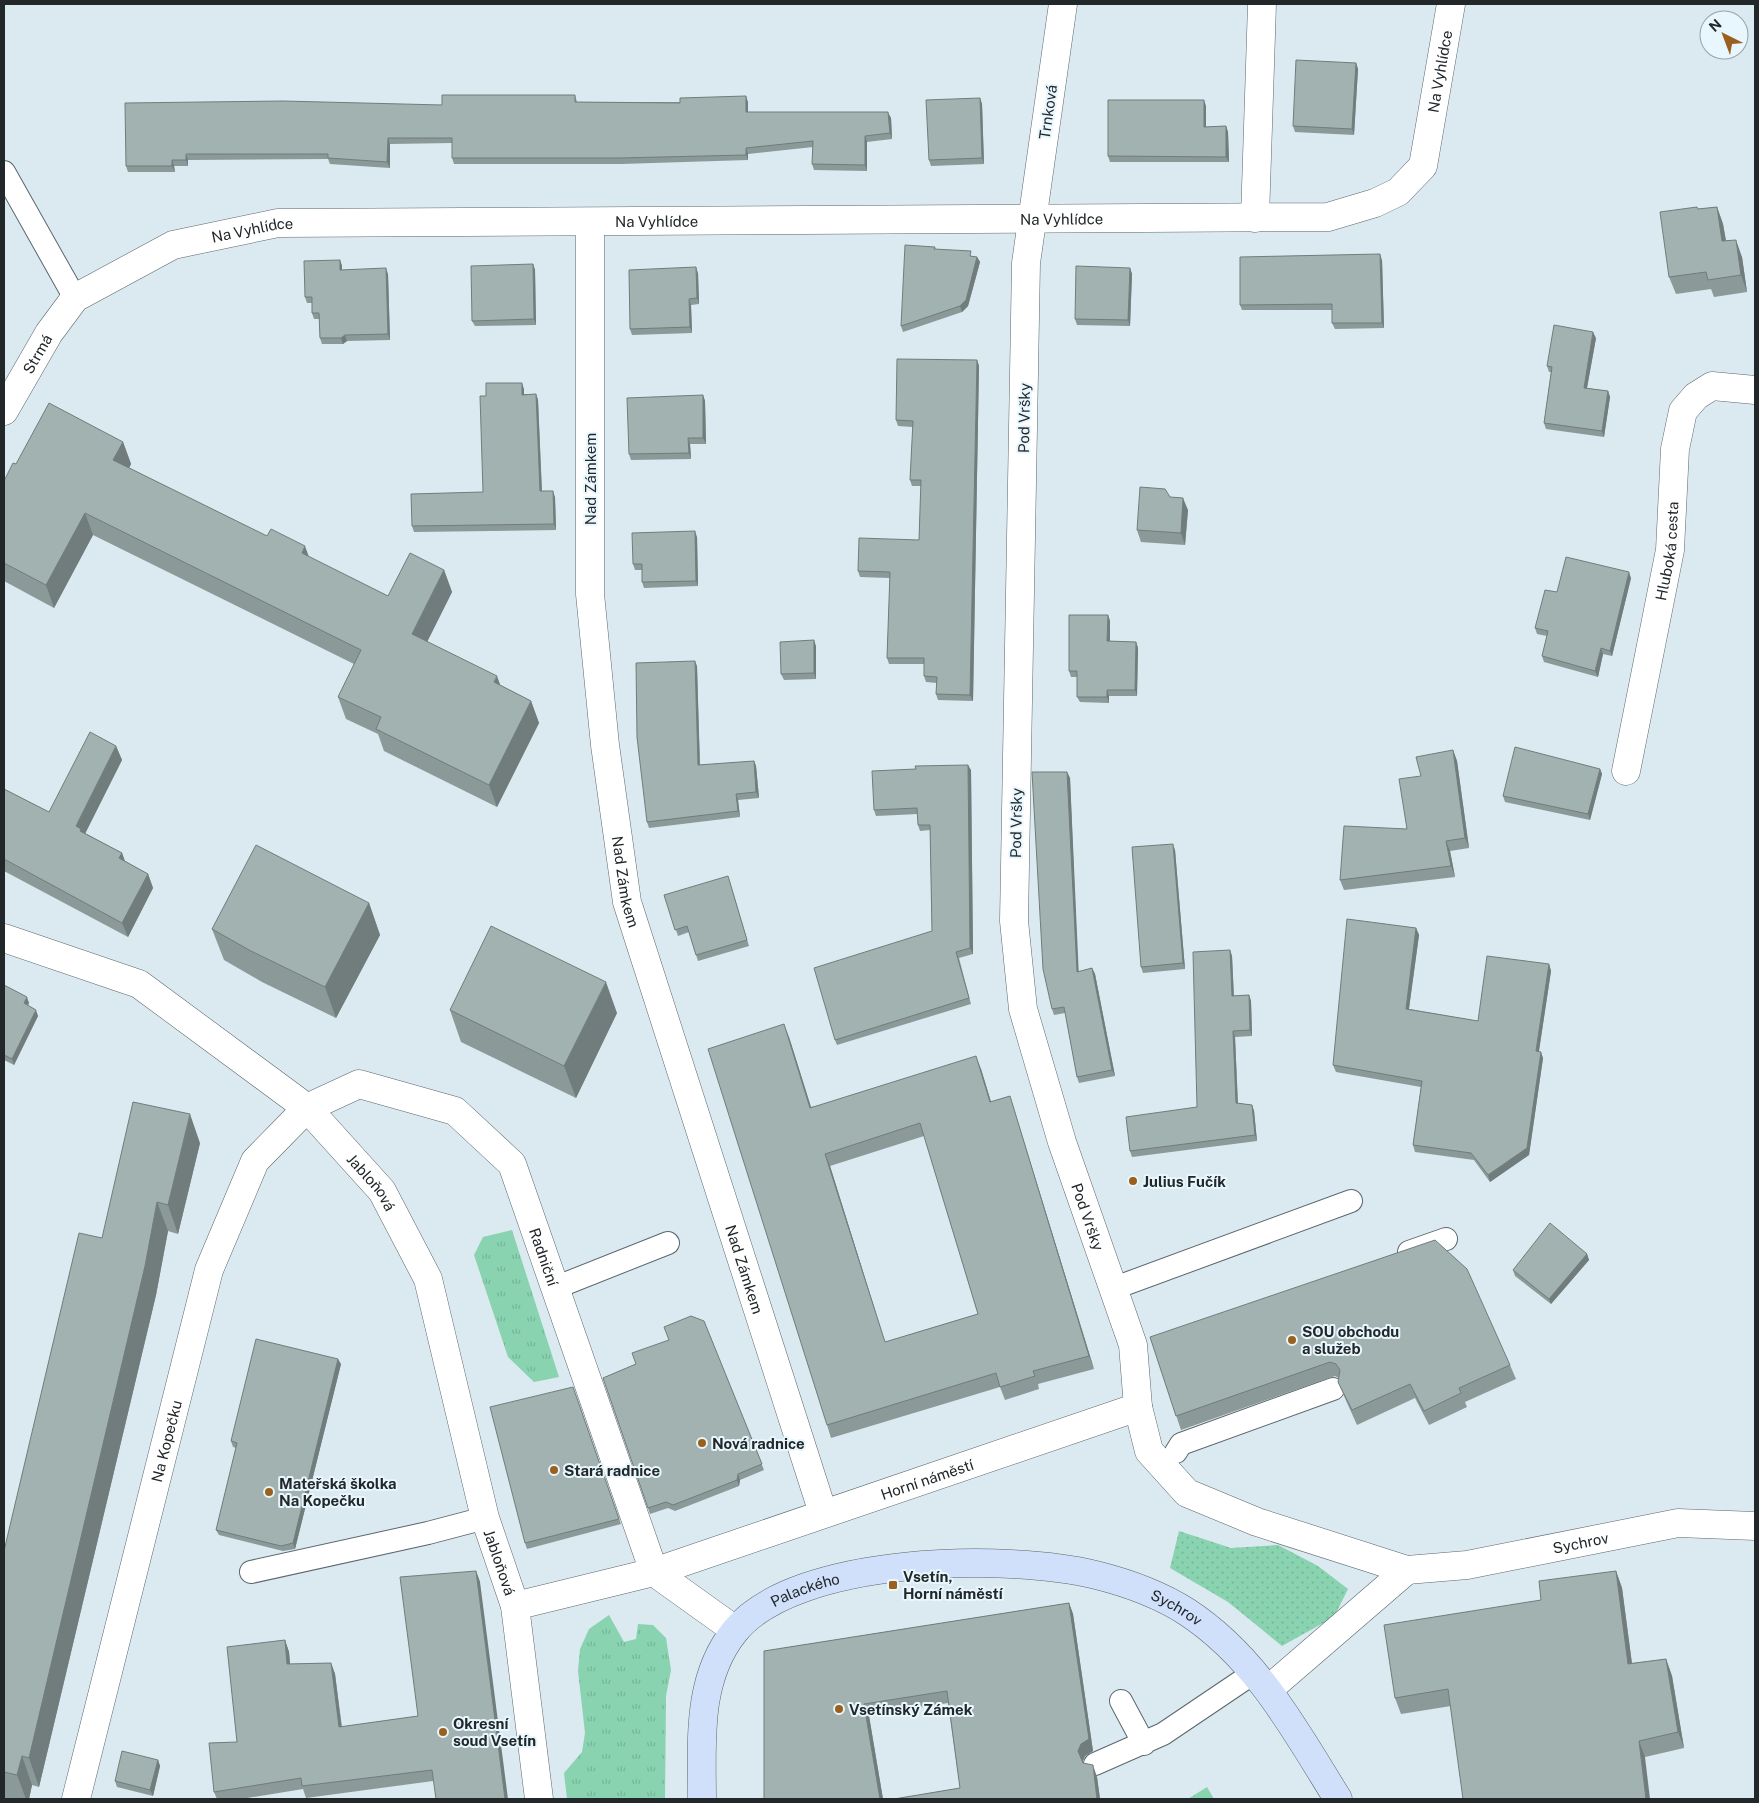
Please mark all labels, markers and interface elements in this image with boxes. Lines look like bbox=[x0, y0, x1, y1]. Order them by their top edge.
north arrow bbox=[1699, 10, 1749, 60]
text: N bbox=[1706, 16, 1725, 35]
street label: Na Vyhlídce bbox=[1424, 29, 1455, 114]
street label: Trnková bbox=[1036, 84, 1060, 140]
street label: Na Vyhlídce bbox=[1020, 210, 1103, 227]
street label: Na Vyhlídce bbox=[615, 212, 698, 230]
street label: Na Vyhlídce bbox=[210, 214, 293, 245]
street label: Strmá bbox=[19, 331, 55, 377]
street label: Pod Vršky bbox=[1015, 383, 1033, 453]
street label: Nad Zámkem bbox=[582, 433, 599, 525]
street label: Hluboká cesta bbox=[1652, 501, 1681, 602]
street label: Pod Vršky bbox=[1007, 788, 1025, 858]
street label: Nad Zámkem bbox=[609, 835, 643, 929]
street label: Jabloňová bbox=[344, 1150, 399, 1213]
place label: Julius Fučík bbox=[1143, 1173, 1226, 1190]
marker: Julius Fučík bbox=[1127, 1175, 1139, 1187]
street label: Pod Vršky bbox=[1069, 1181, 1108, 1253]
street label: Nad Zámkem bbox=[723, 1223, 767, 1316]
street label: Radniční bbox=[526, 1225, 562, 1288]
place label: SOU obchodu a služeb bbox=[1302, 1323, 1399, 1357]
marker: SOU obchodu a služeb bbox=[1286, 1334, 1298, 1346]
street label: Na Kopečku bbox=[147, 1398, 184, 1484]
place label: Nová radnice bbox=[712, 1435, 805, 1452]
marker: Nová radnice bbox=[696, 1437, 708, 1449]
street label: Horní náměstí bbox=[878, 1455, 976, 1503]
place label: Stará radnice bbox=[564, 1462, 660, 1479]
marker: Stará radnice bbox=[548, 1464, 560, 1476]
place label: Mateřská školka Na Kopečku bbox=[279, 1475, 397, 1509]
marker: Mateřská školka Na Kopečku bbox=[263, 1486, 275, 1498]
street label: Jabloňová bbox=[481, 1527, 519, 1597]
street label: Sychrov bbox=[1551, 1528, 1610, 1556]
place label: Vsetín, Horní náměstí bbox=[903, 1568, 1004, 1602]
street label: Palackého bbox=[767, 1569, 841, 1610]
marker: Vsetín, Horní náměstí bbox=[887, 1579, 899, 1591]
street label: Sychrov bbox=[1148, 1586, 1206, 1629]
place label: Vsetínský Zámek bbox=[849, 1701, 973, 1718]
marker: Vsetínský Zámek bbox=[833, 1703, 845, 1715]
place label: Okresní soud Vsetín bbox=[453, 1715, 536, 1749]
marker: Okresní soud Vsetín bbox=[437, 1726, 449, 1738]

